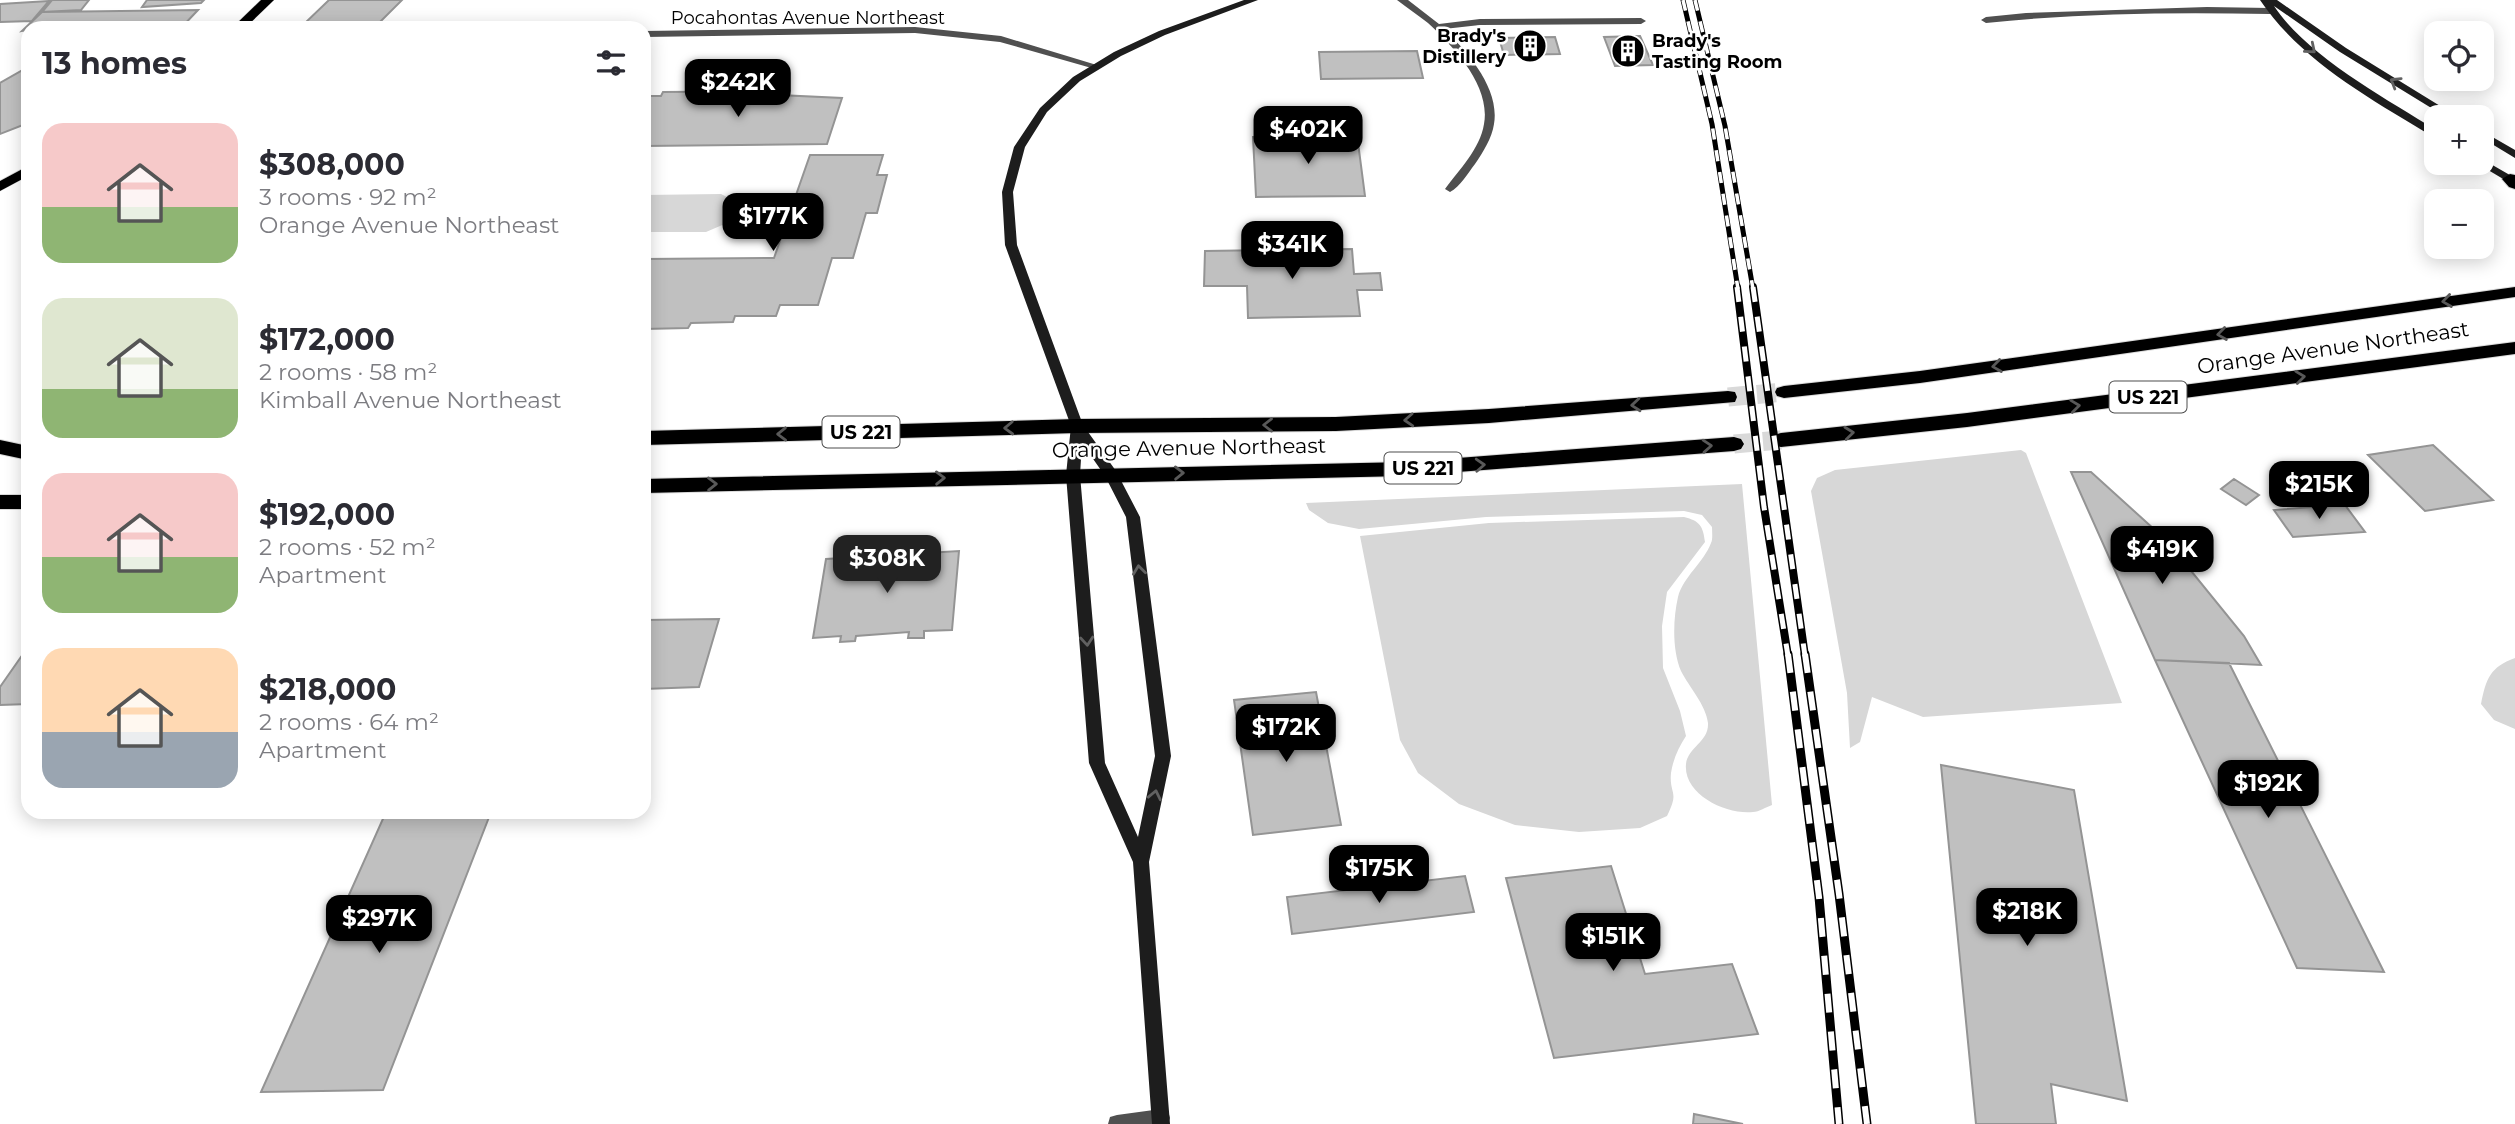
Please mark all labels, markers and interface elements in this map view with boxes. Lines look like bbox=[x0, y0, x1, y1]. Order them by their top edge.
street label: Pocahontas Avenue Northeast bbox=[671, 7, 945, 29]
map controls bbox=[2424, 21, 2494, 259]
button: locate bbox=[2424, 21, 2494, 91]
place label: Brady's Distillery bbox=[1422, 25, 1506, 68]
building icon: Brady's Distillery bbox=[1511, 27, 1549, 65]
place label: Brady's Tasting Room bbox=[1652, 30, 1782, 73]
building icon: Brady's Tasting Room bbox=[1609, 32, 1647, 70]
one-way arrow bbox=[2303, 41, 2316, 53]
icon: filters bbox=[592, 44, 630, 82]
text: 13 homes bbox=[42, 45, 187, 82]
pin: $242K bbox=[689, 60, 787, 119]
text: $242K bbox=[701, 68, 775, 96]
one-way arrow bbox=[2389, 77, 2402, 90]
button: + bbox=[2424, 105, 2494, 175]
pin: $402K bbox=[1259, 106, 1357, 166]
text: $402K bbox=[1270, 115, 1346, 143]
text: $308,000 bbox=[259, 146, 405, 183]
icon: home bbox=[98, 151, 182, 235]
text: 3 rooms · 92 m² bbox=[259, 183, 437, 211]
button: − bbox=[2424, 189, 2494, 259]
pin: $177K bbox=[724, 194, 822, 253]
text: $177K bbox=[739, 202, 808, 230]
text: Orange Avenue Northeast bbox=[259, 211, 559, 239]
pin: $341K bbox=[1243, 222, 1341, 281]
text: $341K bbox=[1257, 230, 1327, 258]
one-way arrow bbox=[2442, 294, 2453, 309]
street label: Orange Avenue Northeast bbox=[2195, 316, 2470, 379]
text: $172,000 bbox=[259, 321, 395, 358]
icon: home bbox=[98, 326, 182, 410]
one-way arrow bbox=[2216, 326, 2228, 341]
text: 2 rooms · 58 m² bbox=[259, 358, 437, 386]
one-way arrow bbox=[1991, 358, 2003, 373]
one-way arrow bbox=[2295, 370, 2306, 385]
road number: US 221 bbox=[2110, 382, 2186, 412]
text: Kimball Avenue Northeast bbox=[259, 386, 562, 414]
one-way arrow bbox=[1630, 397, 1641, 412]
one-way arrow bbox=[2069, 399, 2081, 414]
one-way arrow bbox=[1403, 413, 1414, 428]
road number: US 221 bbox=[822, 416, 900, 448]
one-way arrow bbox=[1262, 417, 1273, 433]
one-way arrow bbox=[1004, 421, 1015, 436]
one-way arrow bbox=[1843, 425, 1855, 440]
one-way arrow bbox=[776, 427, 787, 442]
street label: Orange Avenue Northeast bbox=[1052, 433, 1326, 462]
one-way arrow bbox=[1702, 439, 1713, 454]
road number: US 221 bbox=[1384, 453, 1462, 484]
one-way arrow bbox=[1475, 457, 1486, 472]
pin: $215K bbox=[2270, 462, 2368, 521]
one-way arrow bbox=[1174, 465, 1185, 480]
text: $215K bbox=[2285, 470, 2353, 498]
one-way arrow bbox=[934, 471, 945, 486]
one-way arrow bbox=[707, 477, 718, 492]
text: $192,000 bbox=[259, 496, 395, 533]
icon: home bbox=[98, 501, 182, 585]
pin: $419K bbox=[2113, 526, 2211, 586]
text: 2 rooms · 52 m² bbox=[259, 533, 436, 561]
text: $419K bbox=[2127, 535, 2197, 563]
pin: $308K bbox=[838, 536, 936, 595]
text: $308K bbox=[849, 544, 925, 572]
text: Apartment bbox=[259, 561, 387, 589]
one-way arrow bbox=[1132, 564, 1147, 576]
one-way arrow bbox=[1079, 636, 1094, 647]
text: $218,000 bbox=[259, 671, 396, 708]
icon: home bbox=[98, 676, 182, 760]
pin: $172K bbox=[1237, 704, 1335, 764]
text: 2 rooms · 64 m² bbox=[259, 708, 439, 736]
text: $172K bbox=[1252, 713, 1320, 741]
text: Apartment bbox=[259, 736, 387, 764]
pin: $192K bbox=[2219, 760, 2317, 820]
text: $192K bbox=[2234, 769, 2302, 797]
one-way arrow bbox=[1146, 789, 1161, 801]
pin: $175K bbox=[1330, 846, 1428, 905]
text: $175K bbox=[1345, 854, 1413, 882]
pin: $218K bbox=[1978, 888, 2076, 948]
pin: $297K bbox=[330, 895, 428, 955]
text: $218K bbox=[1992, 897, 2062, 925]
text: $297K bbox=[342, 904, 416, 932]
pin: $151K bbox=[1564, 914, 1662, 973]
text: $151K bbox=[1581, 922, 1645, 950]

